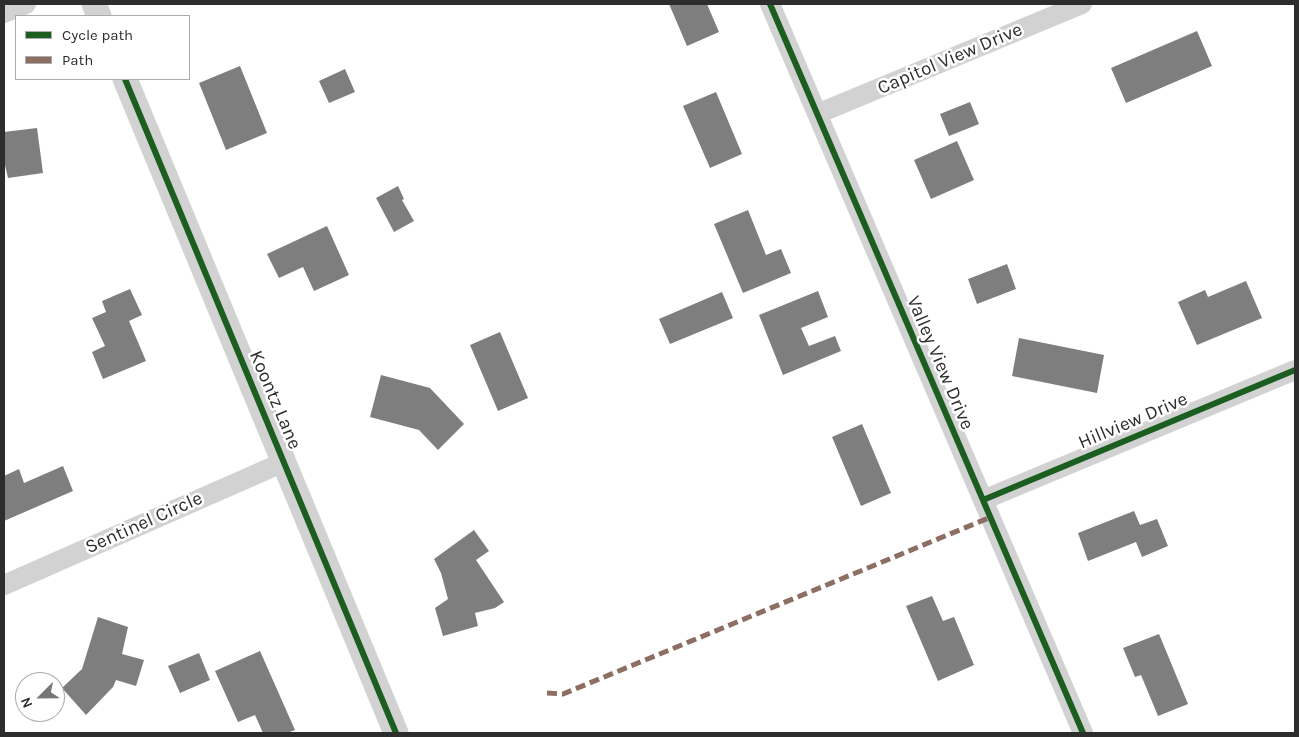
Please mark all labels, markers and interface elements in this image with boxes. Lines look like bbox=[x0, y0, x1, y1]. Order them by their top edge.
legend bbox=[15, 15, 190, 80]
street label: Capitol View Drive bbox=[874, 18, 1026, 100]
text: Cycle path bbox=[62, 26, 133, 44]
text: Path bbox=[62, 51, 93, 69]
street label: Valley View Drive bbox=[902, 293, 978, 433]
street label: Koontz Lane bbox=[244, 347, 306, 453]
street label: Hillview Drive bbox=[1075, 388, 1191, 454]
street label: Sentinel Circle bbox=[82, 487, 206, 559]
north arrow bbox=[15, 672, 65, 722]
text: N bbox=[17, 695, 36, 711]

